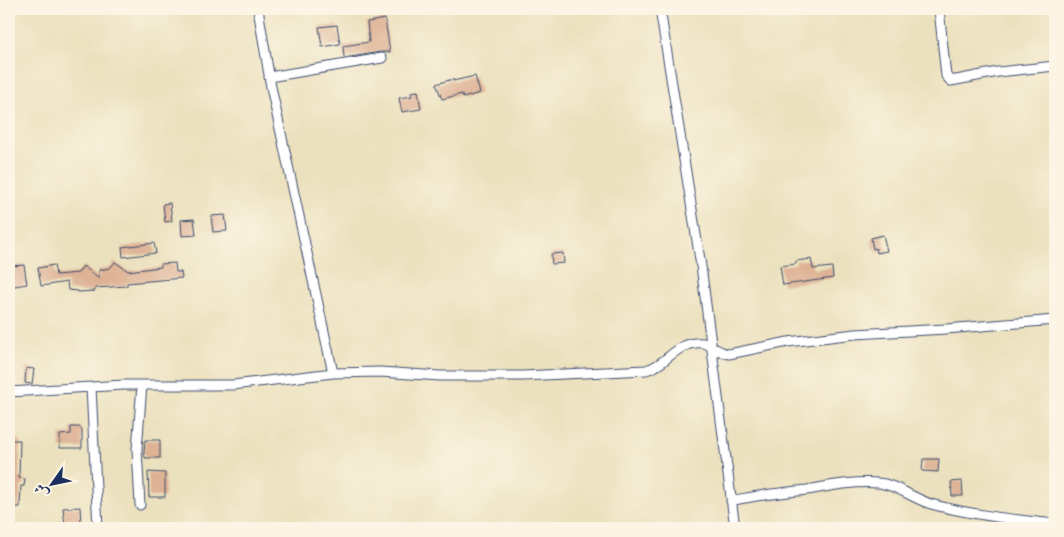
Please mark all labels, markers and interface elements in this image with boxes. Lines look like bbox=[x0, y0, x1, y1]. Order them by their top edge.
north arrow bbox=[28, 460, 78, 510]
text: ش bbox=[31, 480, 53, 501]

